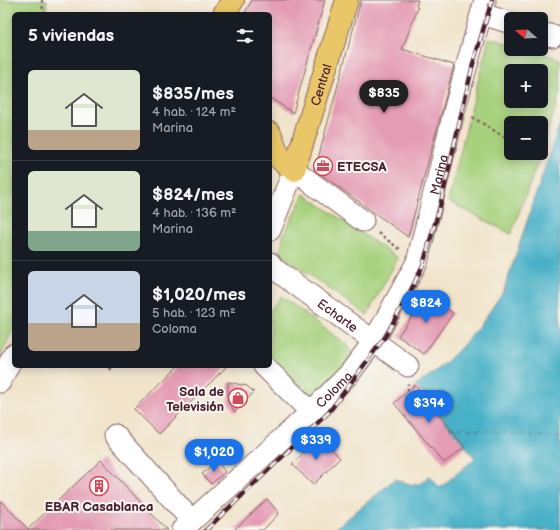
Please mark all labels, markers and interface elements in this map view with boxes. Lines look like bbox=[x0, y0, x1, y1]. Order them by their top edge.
north arrow bbox=[504, 12, 548, 56]
map controls bbox=[504, 12, 548, 160]
icon: filters bbox=[234, 25, 256, 47]
text: 5 viviendas bbox=[28, 26, 114, 46]
street label: Central bbox=[308, 62, 336, 108]
button: + bbox=[504, 64, 548, 108]
pin: $835 bbox=[360, 80, 408, 114]
text: $835/mes bbox=[152, 84, 234, 104]
text: $835 bbox=[368, 85, 400, 101]
icon: home bbox=[60, 86, 108, 134]
text: 4 hab. · 124 m² bbox=[152, 104, 236, 120]
button: − bbox=[504, 116, 548, 160]
text: Marina bbox=[152, 120, 193, 136]
street label: Marina bbox=[427, 153, 452, 197]
office icon: ETECSA bbox=[312, 155, 334, 177]
place label: ETECSA bbox=[337, 159, 386, 175]
text: $824/mes bbox=[152, 185, 234, 205]
icon: home bbox=[60, 187, 108, 235]
text: 4 hab. · 136 m² bbox=[152, 205, 237, 221]
text: Marina bbox=[152, 221, 193, 237]
text: $1,020/mes bbox=[152, 285, 246, 305]
icon: home bbox=[60, 287, 108, 335]
pin: $824 bbox=[402, 290, 450, 324]
text: $824 bbox=[410, 295, 442, 311]
street label: Echarte bbox=[314, 296, 361, 336]
text: 5 hab. · 123 m² bbox=[152, 305, 236, 321]
text: Coloma bbox=[152, 321, 197, 337]
street label: Coloma bbox=[313, 368, 356, 412]
place label: Sala de Televisión bbox=[166, 384, 225, 415]
shop icon: Sala de Televisión bbox=[227, 387, 249, 409]
pin: $394 bbox=[405, 390, 453, 424]
text: $394 bbox=[413, 395, 445, 411]
pin: $339 bbox=[292, 427, 340, 461]
text: $339 bbox=[300, 432, 332, 448]
pin: $1,020 bbox=[181, 439, 247, 473]
text: $1,020 bbox=[194, 444, 234, 460]
building icon: EBAR Casablanca bbox=[88, 475, 110, 497]
place label: EBAR Casablanca bbox=[45, 499, 153, 515]

